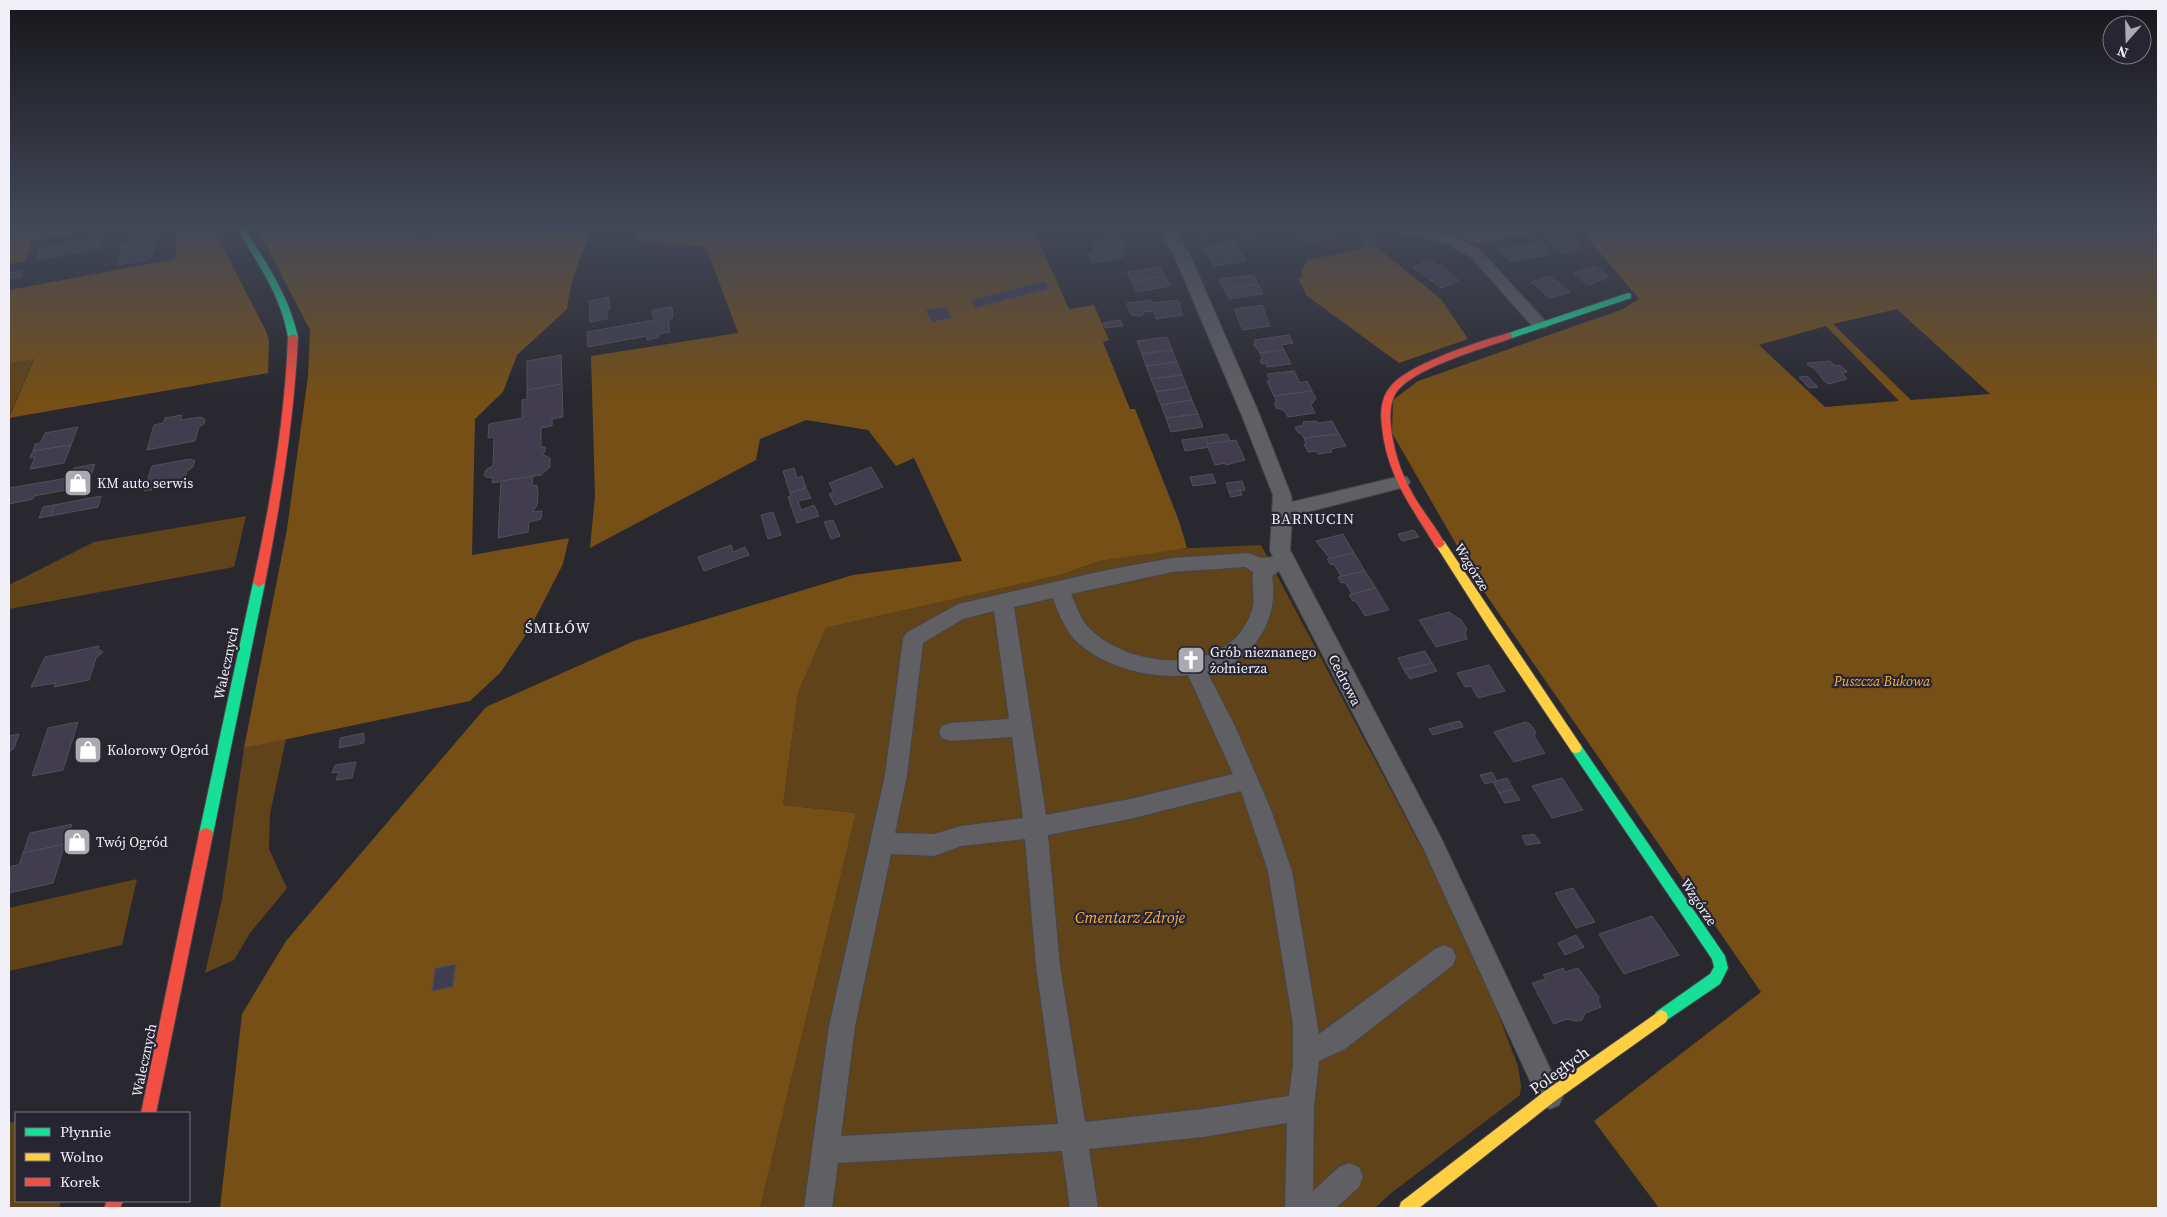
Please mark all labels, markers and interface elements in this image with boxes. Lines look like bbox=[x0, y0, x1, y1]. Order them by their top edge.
north arrow bbox=[2102, 15, 2152, 65]
text: N bbox=[2114, 41, 2131, 63]
shop icon: KM auto serwis bbox=[63, 468, 93, 498]
place label: KM auto serwis bbox=[97, 473, 193, 493]
district label: BARNUCIN bbox=[1271, 508, 1355, 529]
street label: Wzgórze bbox=[1449, 539, 1495, 595]
district label: ŚMIŁÓW bbox=[525, 617, 591, 638]
street label: Walecznych bbox=[209, 625, 243, 701]
place label: Grób nieznanego żołnierza bbox=[1210, 642, 1317, 678]
church icon: Grób nieznanego żołnierza bbox=[1176, 645, 1206, 675]
street label: Cedrowa bbox=[1324, 651, 1367, 710]
park label: Puszcza Bukowa bbox=[1833, 671, 1931, 691]
shop icon: Kolorowy Ogród bbox=[73, 735, 103, 765]
place label: Kolorowy Ogród bbox=[107, 740, 209, 760]
shop icon: Twój Ogród bbox=[62, 827, 92, 857]
place label: Twój Ogród bbox=[96, 832, 168, 852]
street label: Wzgórze bbox=[1676, 874, 1722, 930]
park label: Cmentarz Zdroje bbox=[1075, 906, 1186, 928]
street label: Walecznych bbox=[127, 1022, 161, 1098]
street label: Poległych bbox=[1525, 1041, 1593, 1099]
legend bbox=[15, 1112, 190, 1202]
text: Płynnie bbox=[60, 1121, 111, 1142]
text: Wolno bbox=[60, 1146, 103, 1167]
text: Korek bbox=[60, 1171, 101, 1192]

